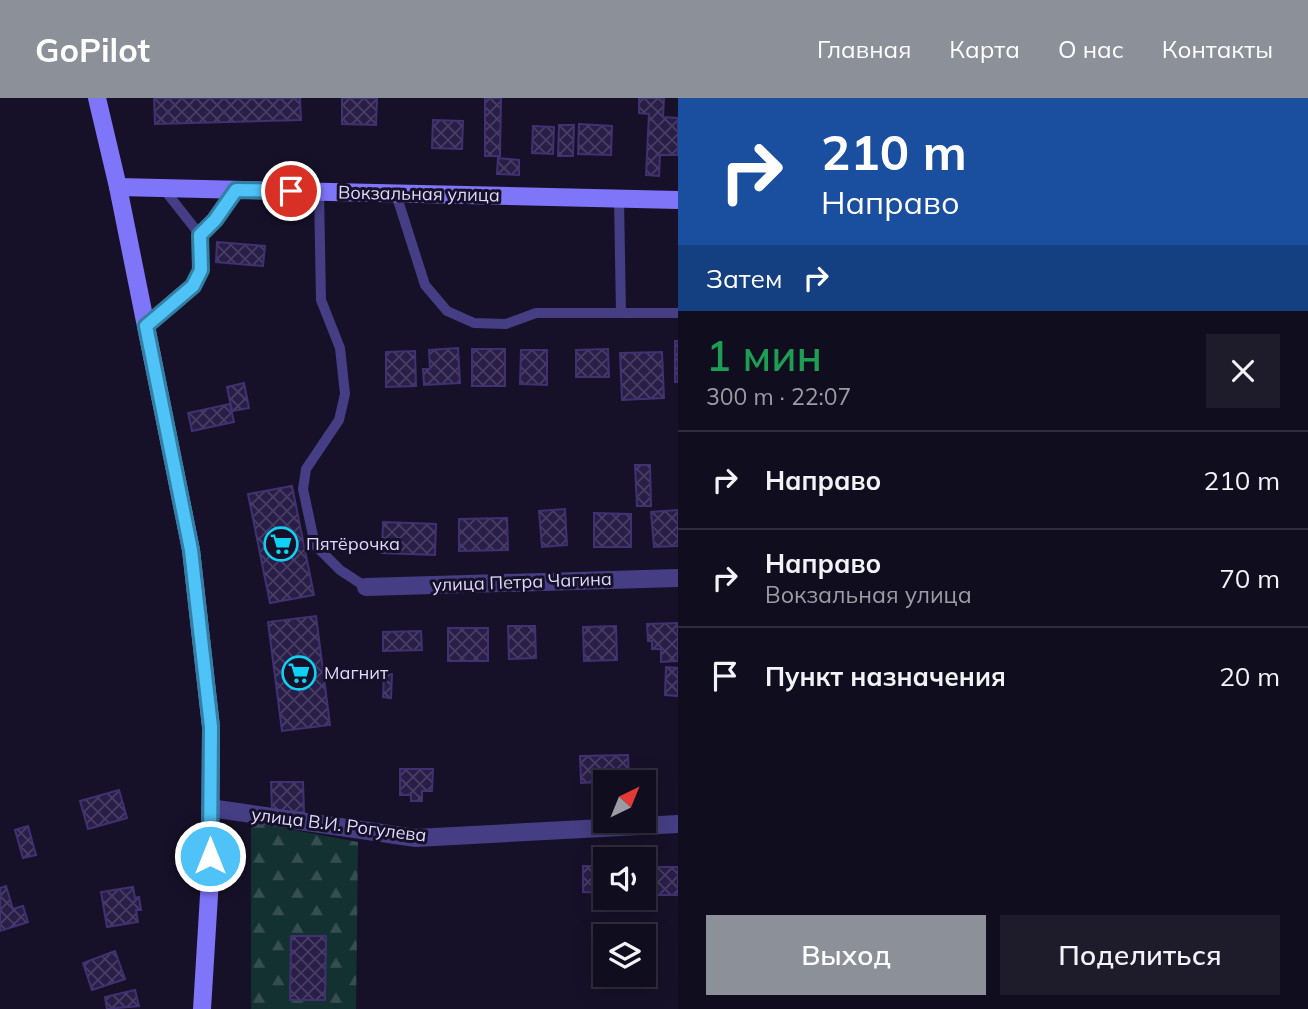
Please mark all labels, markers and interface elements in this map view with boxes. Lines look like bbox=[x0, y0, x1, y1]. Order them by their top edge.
text: GoPilot bbox=[35, 29, 150, 70]
text: Главная bbox=[817, 34, 911, 64]
text: Карта bbox=[949, 34, 1020, 64]
text: О нас bbox=[1058, 34, 1124, 64]
text: Контакты bbox=[1162, 34, 1273, 64]
text: 210 m bbox=[821, 121, 967, 182]
icon: right bbox=[706, 126, 797, 217]
pin bbox=[261, 161, 321, 221]
icon: arrive bbox=[272, 172, 310, 210]
street label: Вокзальная улица bbox=[338, 181, 500, 206]
text: Направо bbox=[821, 182, 960, 222]
icon: right bbox=[797, 259, 835, 297]
text: Затем bbox=[706, 262, 783, 295]
text: 1 мин bbox=[706, 329, 822, 382]
button: close bbox=[1206, 334, 1280, 408]
text: 300 m · 22:07 bbox=[706, 382, 851, 411]
icon: right bbox=[706, 461, 744, 499]
text: Направо bbox=[765, 464, 881, 497]
text: 210 m bbox=[1204, 464, 1280, 497]
supermarket icon: Пятёрочка bbox=[262, 525, 300, 563]
place label: Пятёрочка bbox=[306, 532, 400, 555]
text: Направо bbox=[765, 547, 881, 580]
icon: right bbox=[706, 559, 744, 597]
text: 70 m bbox=[1219, 562, 1280, 595]
street label: улица Петра Чагина bbox=[432, 567, 612, 596]
text: Вокзальная улица bbox=[765, 580, 972, 609]
supermarket icon: Магнит bbox=[280, 654, 318, 692]
icon: arrive bbox=[706, 657, 744, 695]
text: Пункт назначения bbox=[765, 660, 1006, 693]
text: 20 m bbox=[1219, 660, 1280, 693]
place label: Магнит bbox=[324, 661, 389, 684]
north arrow bbox=[593, 770, 656, 833]
map controls bbox=[593, 770, 656, 987]
street label: улица В.И. Рогулева bbox=[250, 802, 428, 847]
position arrow bbox=[173, 819, 247, 893]
button: sound bbox=[593, 847, 656, 910]
button: Выход bbox=[706, 915, 986, 995]
button: Поделиться bbox=[1000, 915, 1280, 995]
button: layers bbox=[593, 924, 656, 987]

